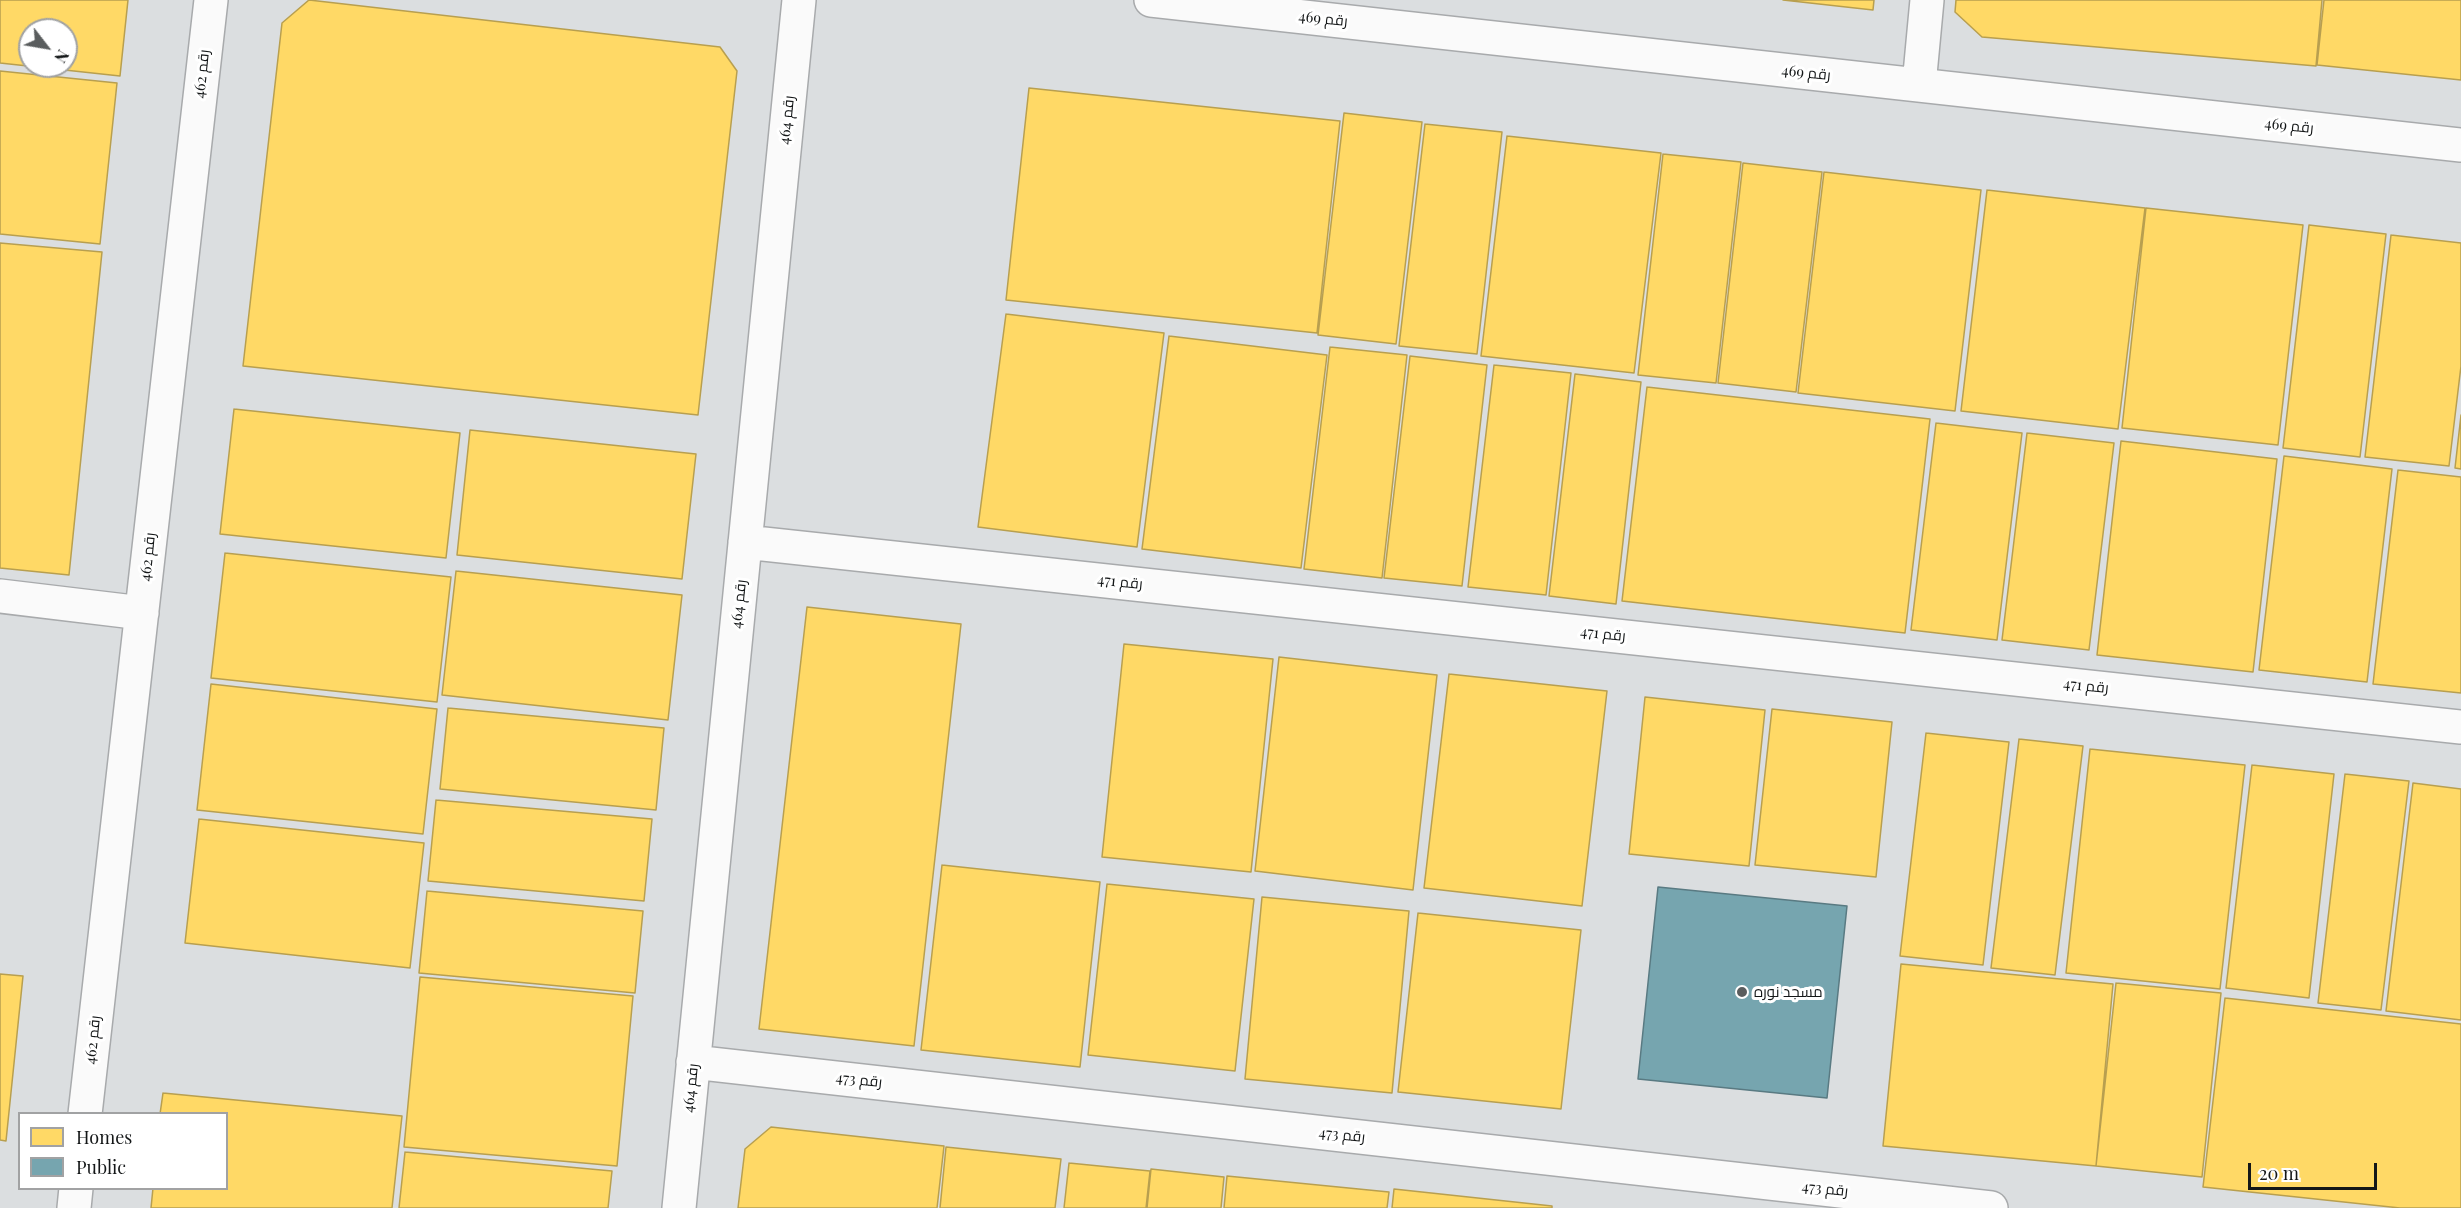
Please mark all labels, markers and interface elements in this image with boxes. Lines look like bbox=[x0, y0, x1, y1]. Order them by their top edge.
street label: رقم 469 bbox=[1297, 7, 1349, 31]
north arrow bbox=[18, 18, 78, 78]
text: N bbox=[50, 46, 74, 67]
street label: رقم 462 bbox=[190, 49, 214, 99]
street label: رقم 469 bbox=[1780, 61, 1832, 85]
street label: رقم 464 bbox=[775, 95, 799, 145]
street label: رقم 469 bbox=[2263, 114, 2315, 138]
street label: رقم 462 bbox=[136, 532, 160, 582]
street label: رقم 471 bbox=[1096, 571, 1144, 593]
street label: رقم 464 bbox=[727, 579, 751, 629]
street label: رقم 471 bbox=[1579, 623, 1627, 645]
street label: رقم 471 bbox=[2062, 675, 2110, 697]
place label: مسجد نوره bbox=[1754, 983, 1823, 1001]
marker: مسجد نوره bbox=[1735, 985, 1749, 999]
street label: رقم 462 bbox=[81, 1015, 105, 1065]
street label: رقم 464 bbox=[679, 1063, 703, 1113]
street label: رقم 473 bbox=[835, 1069, 883, 1091]
legend bbox=[18, 1112, 228, 1190]
street label: رقم 473 bbox=[1318, 1124, 1366, 1146]
text: Homes bbox=[76, 1125, 132, 1149]
scale bar bbox=[2251, 1151, 2380, 1189]
text: Public bbox=[76, 1155, 126, 1179]
text: 20 m bbox=[2259, 1161, 2299, 1185]
street label: رقم 473 bbox=[1801, 1178, 1849, 1200]

